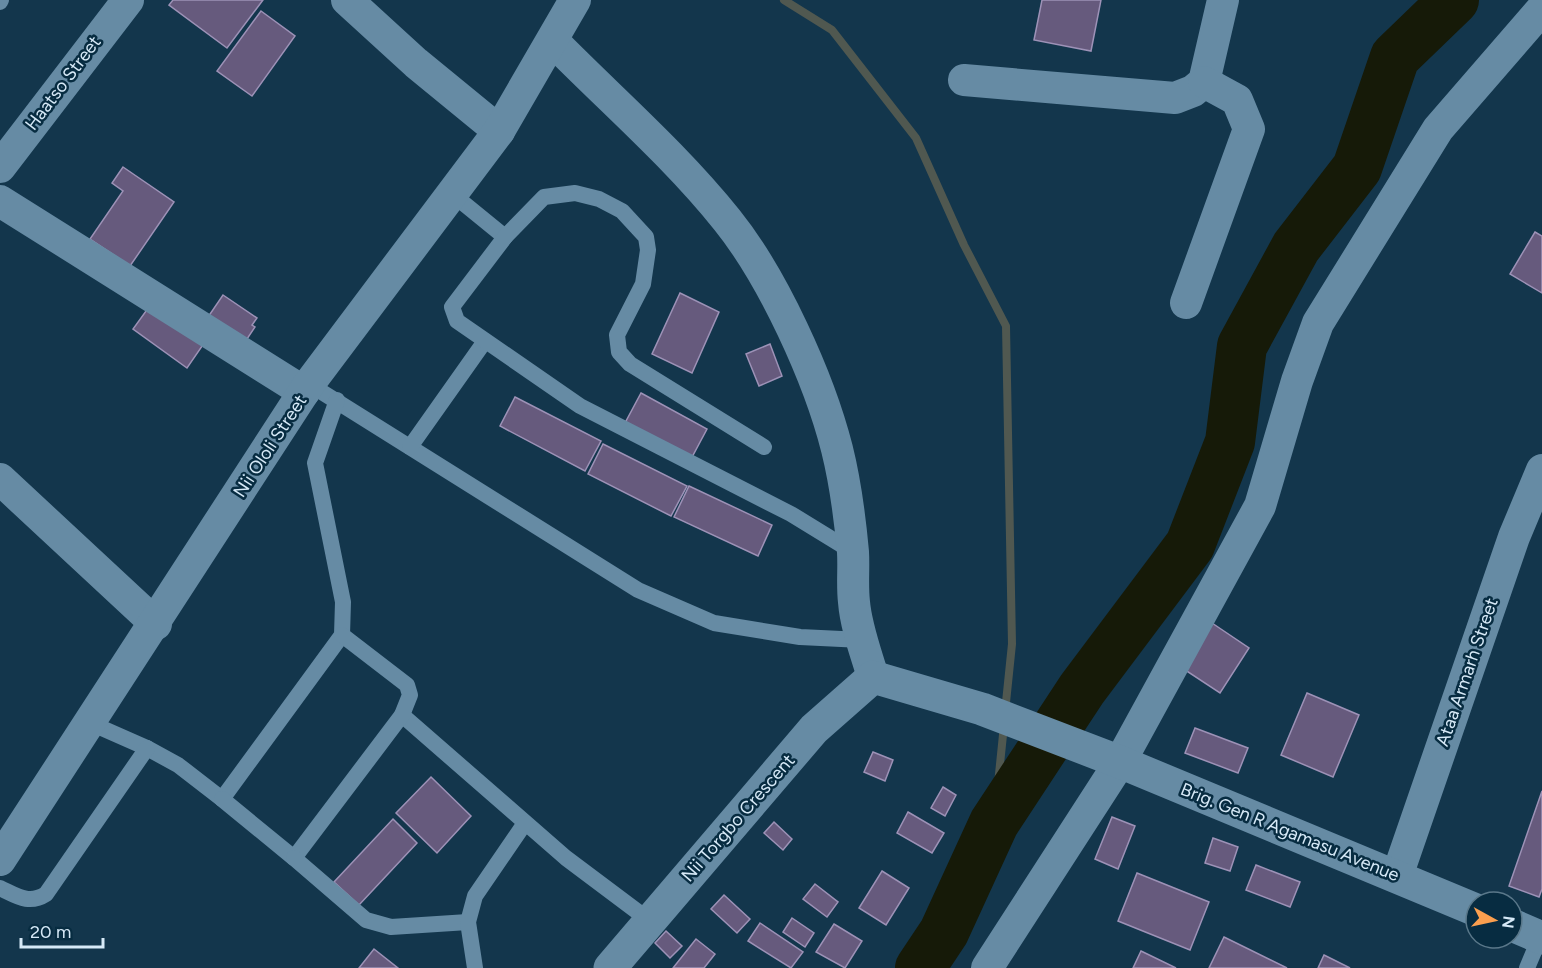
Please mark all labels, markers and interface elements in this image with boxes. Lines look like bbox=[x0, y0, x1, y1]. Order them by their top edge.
street label: Haatso Street bbox=[20, 31, 106, 134]
street label: Nii Ololi Street bbox=[229, 390, 311, 502]
street label: Ataa Armarh Street bbox=[1431, 595, 1503, 749]
street label: Nii Torgbo Crescent bbox=[677, 750, 799, 886]
street label: Brig. Gen R Agamasu Avenue bbox=[1177, 778, 1403, 886]
north arrow bbox=[1464, 890, 1524, 950]
scale bar bbox=[21, 911, 104, 949]
text: N bbox=[1498, 915, 1519, 929]
text: 20 m bbox=[30, 921, 71, 943]

